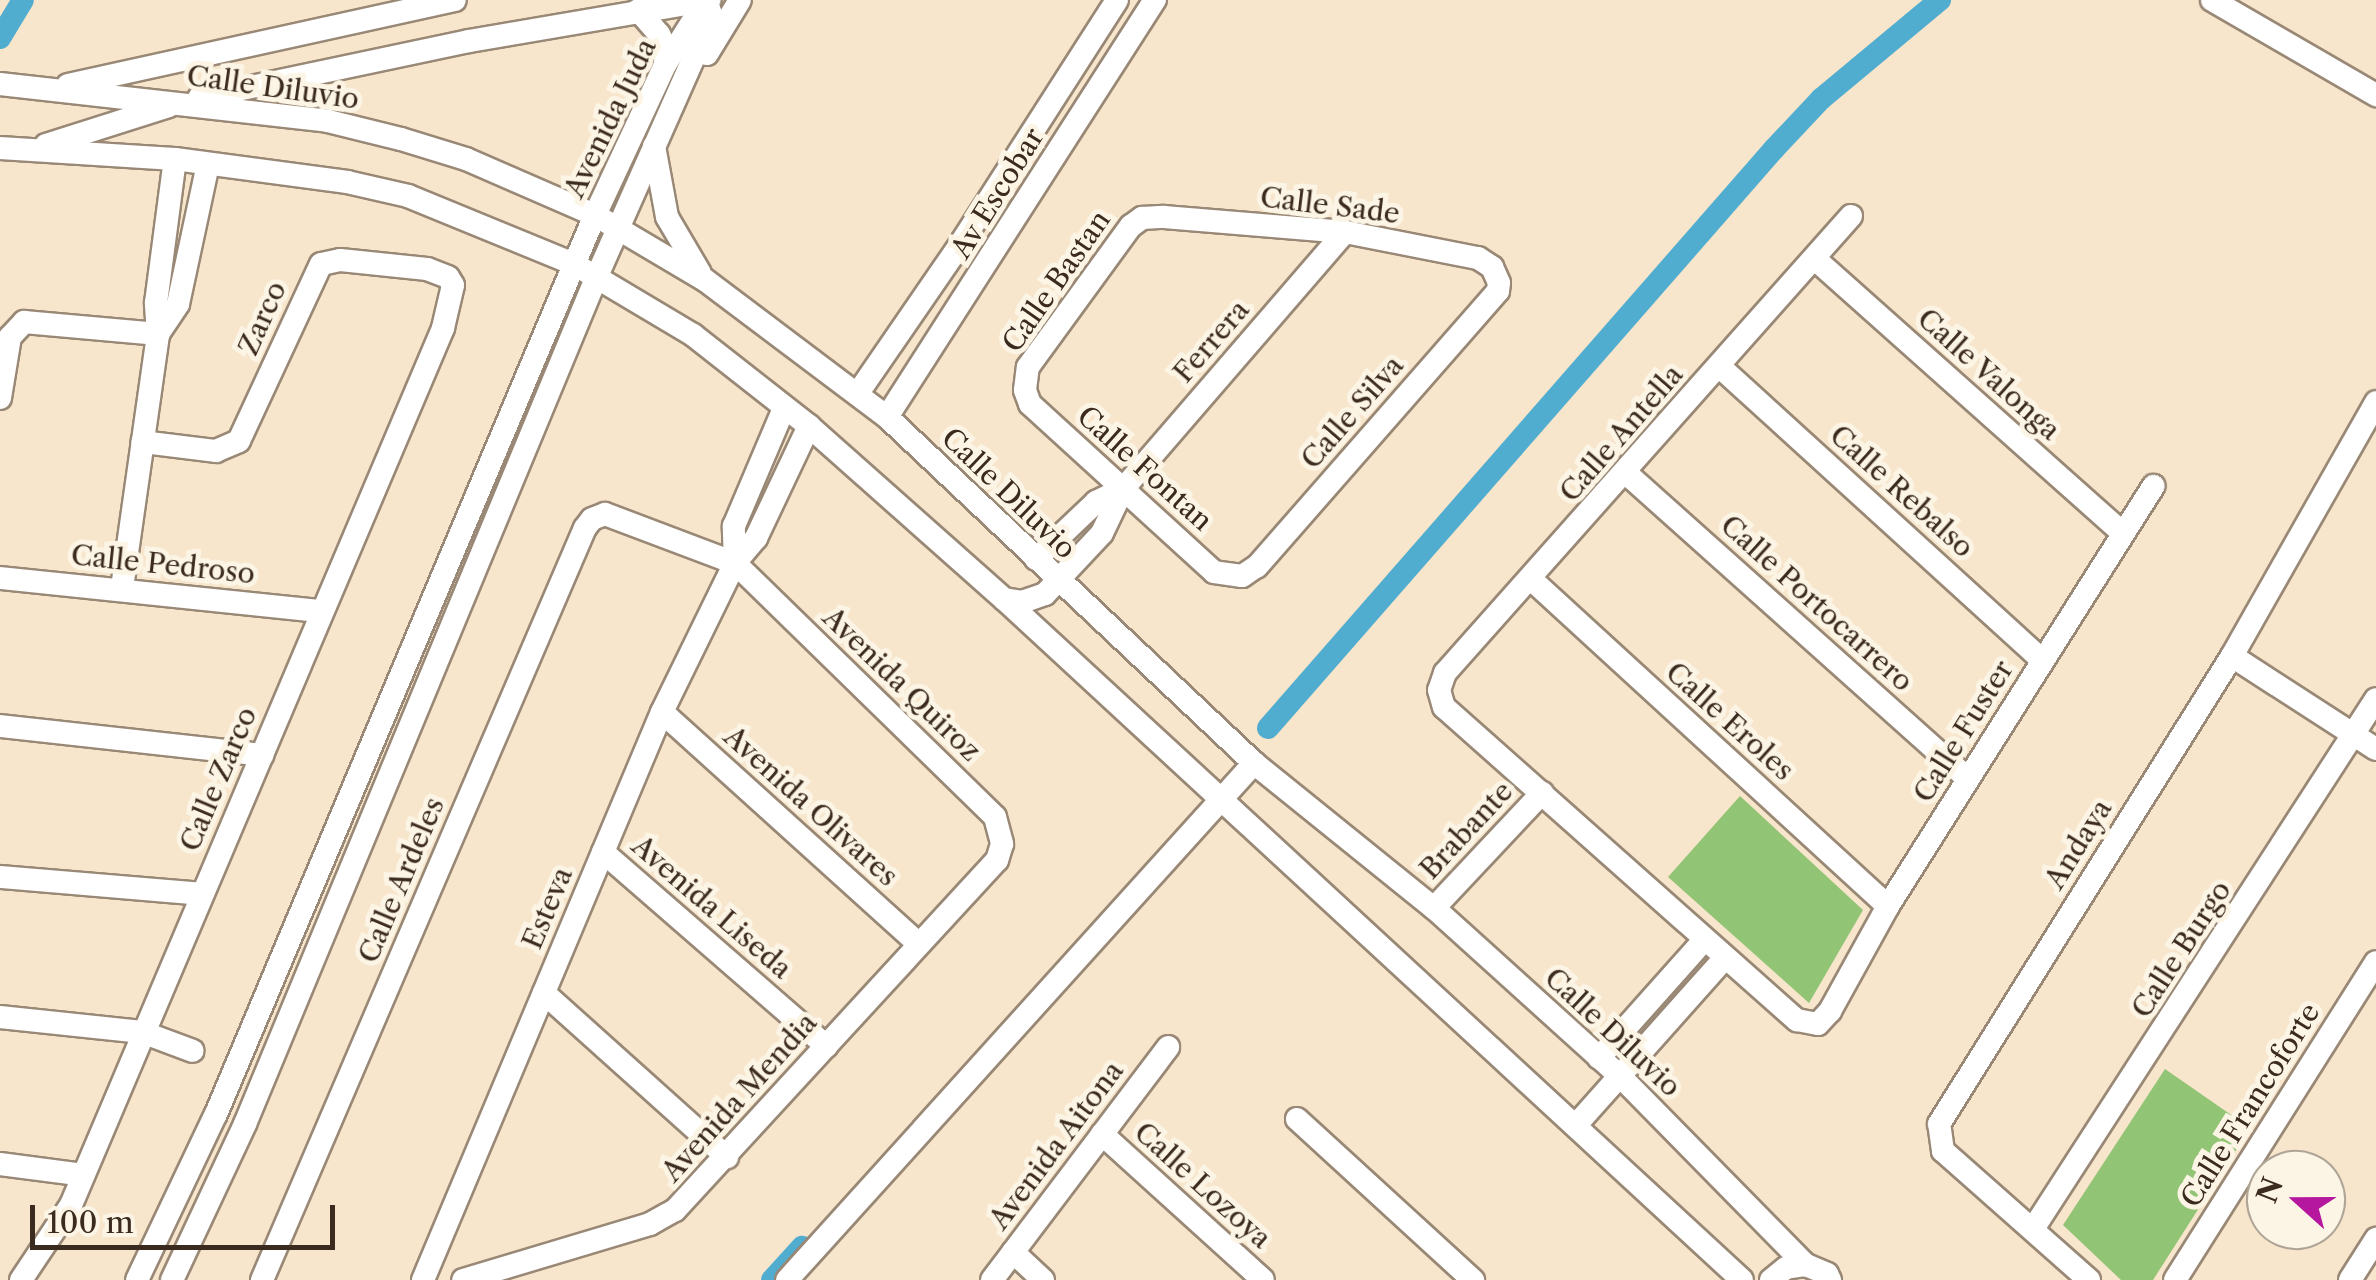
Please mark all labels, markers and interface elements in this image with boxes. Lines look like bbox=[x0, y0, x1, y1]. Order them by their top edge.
street label: Avenida Juda bbox=[557, 33, 663, 203]
street label: Calle Diluvio bbox=[185, 58, 361, 116]
street label: Av Escobar bbox=[943, 121, 1051, 265]
street label: Calle Sade bbox=[1258, 180, 1402, 230]
street label: Calle Bastan bbox=[995, 204, 1117, 358]
street label: Zarco bbox=[231, 276, 293, 360]
street label: Ferrera bbox=[1166, 293, 1256, 389]
street label: Calle Valonga bbox=[1911, 301, 2067, 447]
street label: Calle Silva bbox=[1294, 349, 1410, 475]
street label: Calle Antella bbox=[1552, 357, 1690, 509]
street label: Calle Fontan bbox=[1071, 399, 1219, 537]
street label: Calle Rebalso bbox=[1823, 418, 1981, 564]
street label: Calle Diluvio bbox=[935, 421, 1083, 565]
street label: Calle Portocarrero bbox=[1714, 508, 1920, 698]
street label: Calle Pedroso bbox=[69, 538, 257, 590]
street label: Avenida Quiroz bbox=[816, 600, 988, 768]
street label: Calle Fuster bbox=[1906, 654, 2020, 808]
street label: Calle Eroles bbox=[1659, 655, 1801, 787]
street label: Calle Zarco bbox=[173, 702, 263, 856]
street label: Avenida Olivares bbox=[717, 719, 905, 893]
street label: Brabante bbox=[1413, 774, 1519, 886]
street label: Calle Ardeles bbox=[351, 792, 451, 968]
street label: Andaya bbox=[2038, 793, 2118, 895]
street label: Avenida Liseda bbox=[625, 828, 799, 986]
street label: Esteva bbox=[515, 862, 579, 954]
street label: Calle Burgo bbox=[2124, 874, 2238, 1024]
street label: Calle Diluvio bbox=[1538, 961, 1688, 1103]
street label: Calle Francoforte bbox=[2174, 997, 2326, 1213]
street label: Avenida Mendia bbox=[654, 1006, 824, 1188]
street label: Avenida Aitona bbox=[981, 1054, 1131, 1236]
street label: Calle Lozoya bbox=[1128, 1115, 1278, 1255]
north arrow bbox=[2246, 1150, 2346, 1250]
text: N bbox=[2250, 1173, 2290, 1207]
scale bar bbox=[35, 1185, 340, 1247]
text: 100 m bbox=[47, 1204, 134, 1241]

